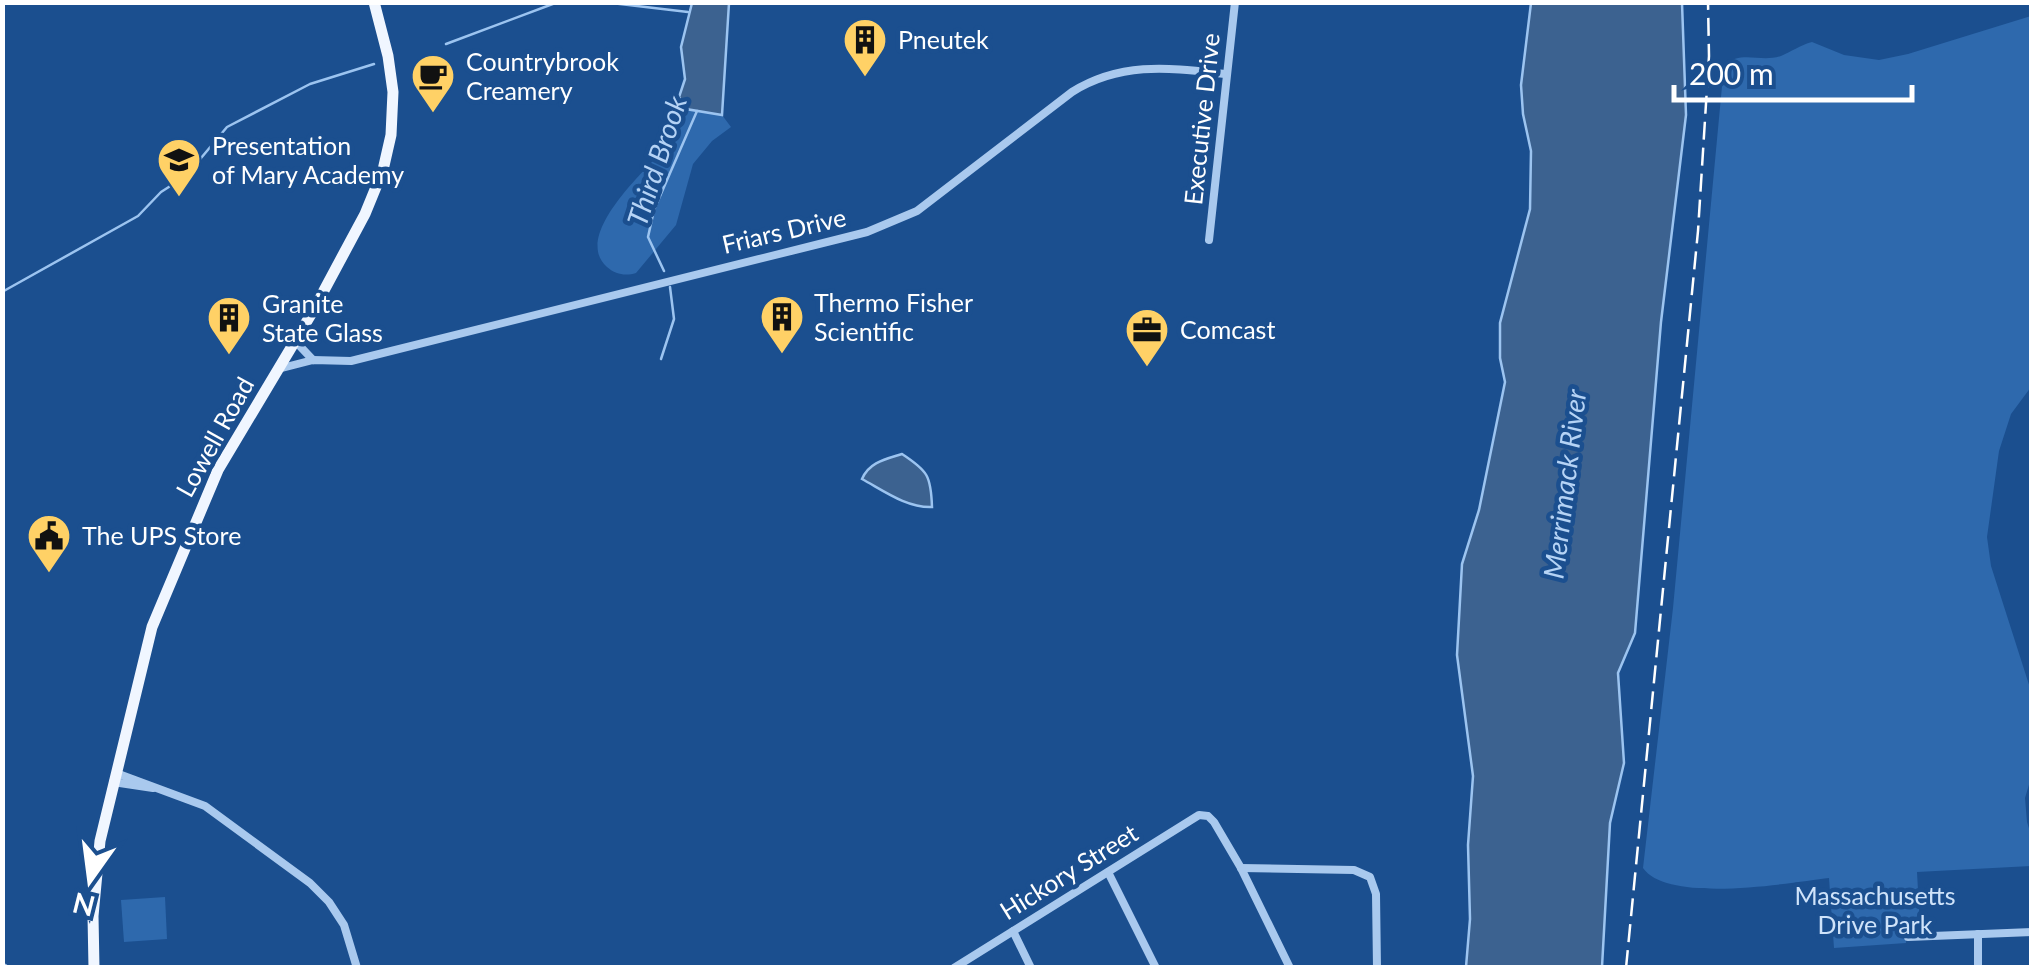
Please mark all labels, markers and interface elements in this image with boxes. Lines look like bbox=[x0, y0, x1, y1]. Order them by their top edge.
building icon: Pneutek bbox=[842, 17, 888, 78]
place label: Pneutek bbox=[898, 24, 989, 54]
street label: Executive Drive bbox=[1177, 32, 1225, 206]
scale bar bbox=[1674, 40, 1912, 102]
place label: Countrybrook Creamery bbox=[466, 46, 619, 105]
cafe icon: Countrybrook Creamery bbox=[410, 53, 456, 114]
text: 200 m bbox=[1689, 55, 1774, 91]
water label: Third Brook bbox=[619, 91, 693, 230]
place label: Presentation of Mary Academy bbox=[212, 130, 404, 189]
school or university icon: Presentation of Mary Academy bbox=[156, 137, 202, 198]
street label: Friars Drive bbox=[719, 201, 849, 259]
place label: Thermo Fisher Scientific bbox=[814, 287, 973, 346]
place label: Granite State Glass bbox=[262, 288, 383, 347]
building icon: Thermo Fisher Scientific bbox=[759, 294, 805, 355]
building icon: Granite State Glass bbox=[206, 295, 252, 356]
office icon: Comcast bbox=[1124, 307, 1170, 368]
place label: Comcast bbox=[1180, 314, 1275, 344]
street label: Lowell Road bbox=[169, 371, 259, 502]
water label: Merrimack River bbox=[1536, 387, 1593, 580]
public building icon: The UPS Store bbox=[26, 513, 72, 574]
place label: The UPS Store bbox=[82, 520, 241, 550]
street label: Hickory Street bbox=[994, 817, 1143, 925]
north arrow bbox=[40, 830, 140, 930]
park label: Massachusetts Drive Park bbox=[1794, 880, 1956, 939]
text: N bbox=[69, 886, 98, 924]

